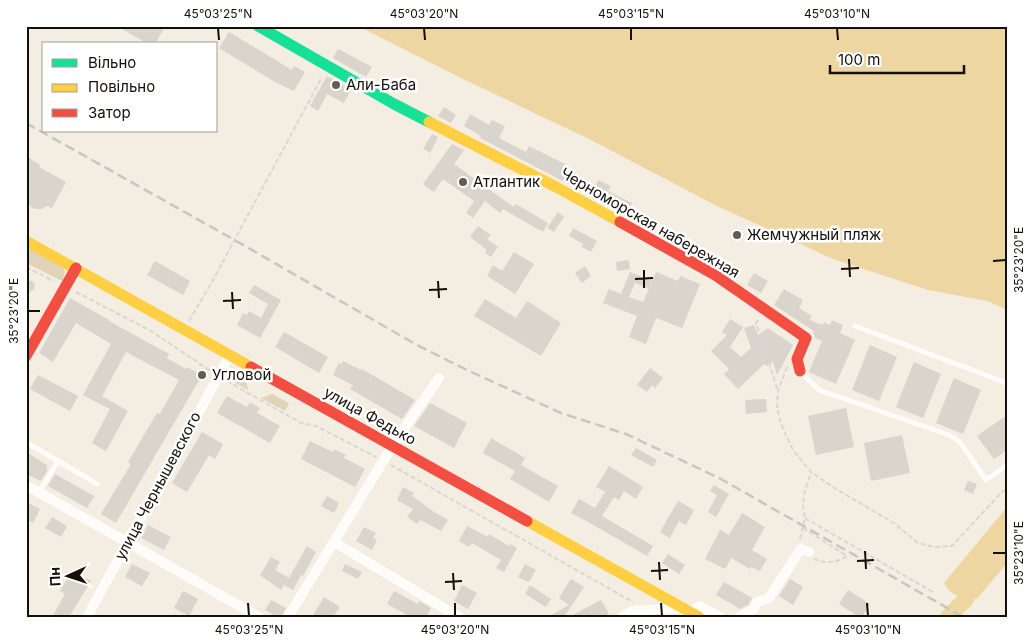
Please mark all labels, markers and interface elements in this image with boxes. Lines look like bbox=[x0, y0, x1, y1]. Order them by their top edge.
text: 45°03'25"N bbox=[184, 6, 252, 21]
text: 45°03'20"N bbox=[390, 6, 458, 21]
text: 45°03'15"N bbox=[598, 6, 664, 21]
text: 45°03'10"N bbox=[804, 6, 870, 21]
legend bbox=[42, 42, 218, 132]
scale bar bbox=[830, 42, 964, 74]
text: 100 m bbox=[838, 50, 880, 69]
text: Вільно bbox=[88, 53, 136, 72]
place label: Али-Баба bbox=[346, 75, 416, 94]
text: Повільно bbox=[88, 77, 155, 96]
marker: Али-Баба bbox=[330, 79, 342, 91]
text: Затор bbox=[88, 103, 131, 122]
street label: Черноморская набережная bbox=[557, 163, 743, 282]
place label: Атлантик bbox=[473, 172, 540, 191]
marker: Атлантик bbox=[457, 176, 469, 188]
place label: Жемчужный пляж bbox=[747, 225, 881, 244]
text: 35°23'20"E bbox=[1011, 227, 1026, 293]
marker: Жемчужный пляж bbox=[731, 229, 743, 241]
text: 35°23'20"E bbox=[6, 278, 21, 344]
place label: Угловой bbox=[212, 365, 271, 384]
marker: Угловой bbox=[196, 369, 208, 381]
street label: улица Федько bbox=[321, 382, 420, 449]
street label: улица Чернышевского bbox=[110, 408, 205, 563]
text: 35°23'10"E bbox=[1011, 521, 1026, 585]
north arrow bbox=[42, 550, 92, 600]
text: Пн bbox=[46, 567, 64, 587]
text: 45°03'25"N bbox=[215, 622, 283, 637]
text: 45°03'20"N bbox=[421, 622, 489, 637]
text: 45°03'15"N bbox=[629, 622, 695, 637]
text: 45°03'10"N bbox=[835, 622, 901, 637]

